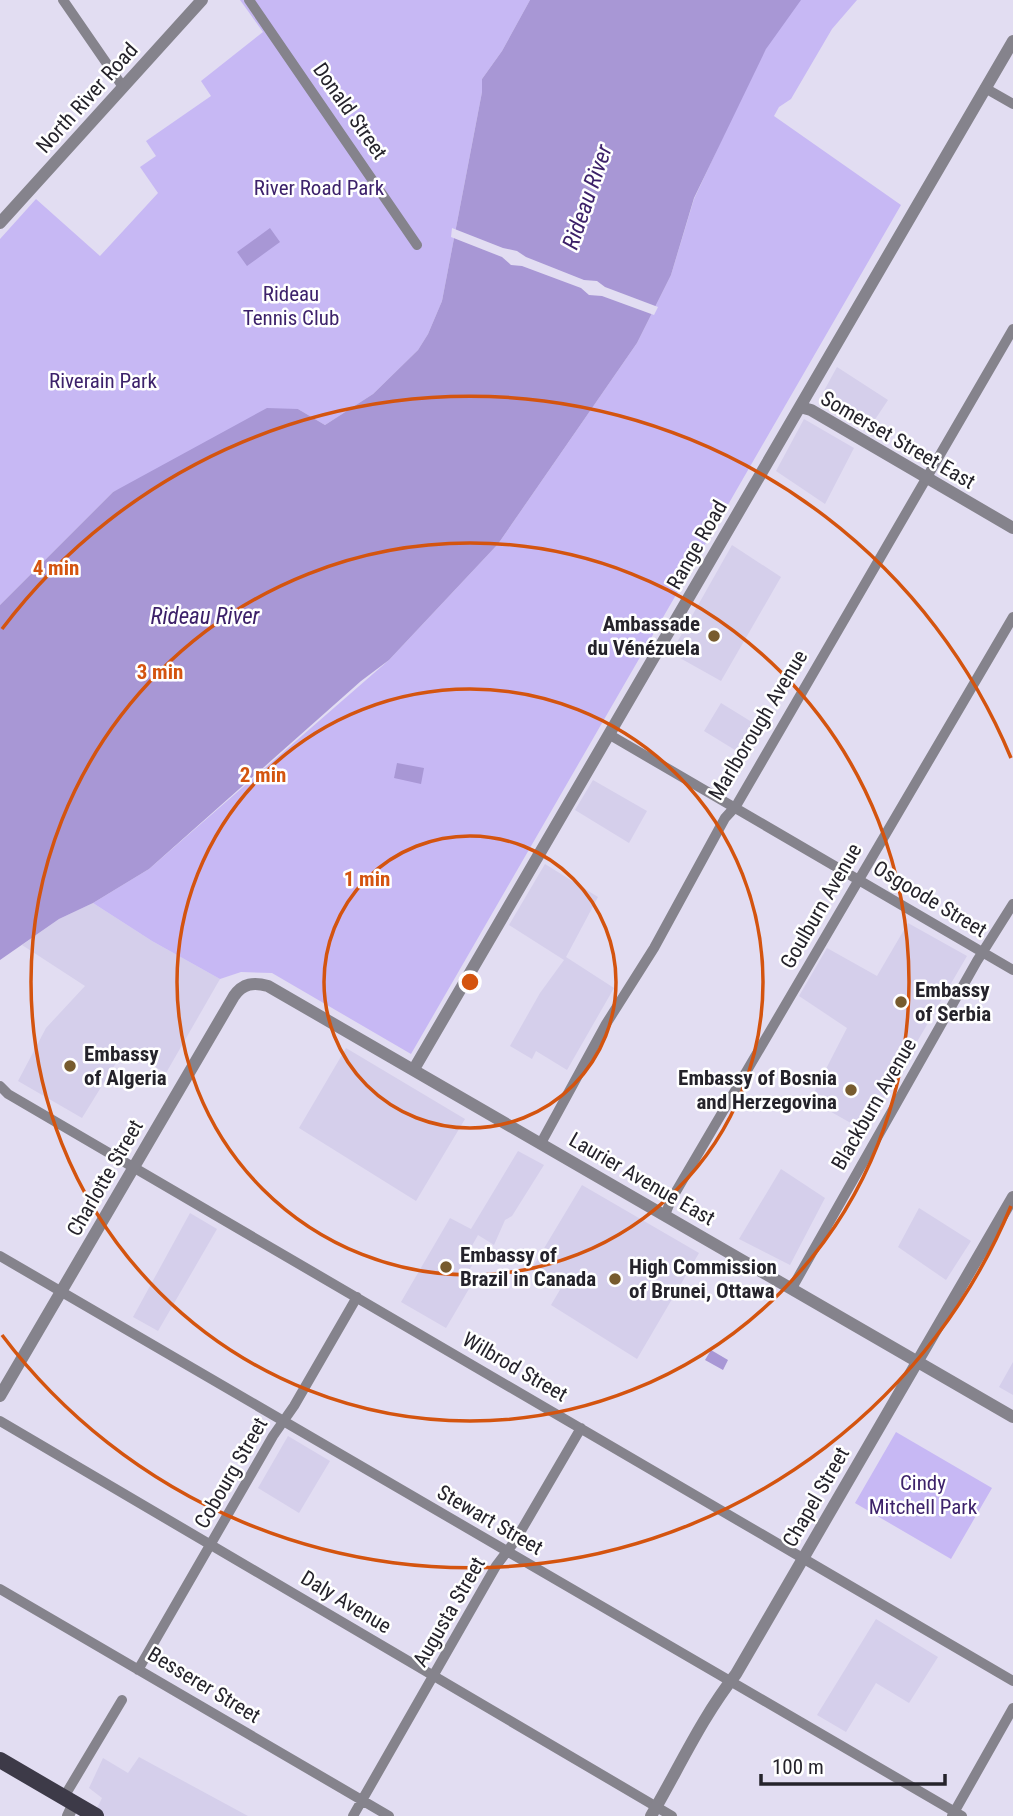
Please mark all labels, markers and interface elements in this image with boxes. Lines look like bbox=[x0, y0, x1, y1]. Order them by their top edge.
street label: North River Road bbox=[31, 38, 143, 158]
street label: Donald Street bbox=[308, 58, 392, 164]
water label: Rideau River bbox=[557, 140, 618, 253]
park label: River Road Park bbox=[254, 176, 385, 200]
park label: Rideau Tennis Club bbox=[243, 282, 339, 330]
park label: Riverain Park bbox=[49, 369, 158, 393]
street label: Somerset Street East bbox=[817, 386, 979, 494]
street label: Range Road bbox=[662, 496, 732, 594]
text: 4 min bbox=[33, 556, 79, 580]
water label: Rideau River bbox=[151, 603, 261, 630]
place label: Ambassade du Vénézuela bbox=[587, 612, 700, 660]
marker: Ambassade du Vénézuela bbox=[706, 628, 722, 644]
street label: Marlborough Avenue bbox=[704, 646, 812, 804]
text: 3 min bbox=[137, 660, 183, 684]
text: 2 min bbox=[240, 763, 286, 787]
street label: Goulburn Avenue bbox=[776, 839, 867, 973]
street label: Osgoode Street bbox=[869, 856, 991, 942]
text: 1 min bbox=[344, 867, 390, 891]
centre of rings bbox=[458, 970, 482, 994]
place label: Embassy of Serbia bbox=[915, 978, 991, 1026]
marker: Embassy of Serbia bbox=[893, 994, 909, 1010]
street label: Blackburn Avenue bbox=[827, 1034, 921, 1174]
place label: Embassy of Algeria bbox=[84, 1042, 167, 1090]
marker: Embassy of Algeria bbox=[62, 1058, 78, 1074]
place label: Embassy of Bosnia and Herzegovina bbox=[678, 1066, 837, 1114]
marker: Embassy of Bosnia and Herzegovina bbox=[843, 1082, 859, 1098]
street label: Charlotte Street bbox=[62, 1116, 148, 1240]
street label: Laurier Avenue East bbox=[565, 1128, 719, 1230]
place label: Embassy of Brazil in Canada bbox=[460, 1243, 596, 1291]
place label: High Commission of Brunei, Ottawa bbox=[629, 1255, 777, 1303]
marker: Embassy of Brazil in Canada bbox=[438, 1259, 454, 1275]
marker: High Commission of Brunei, Ottawa bbox=[607, 1271, 623, 1287]
street label: Wilbrod Street bbox=[458, 1327, 572, 1407]
street label: Cobourg Street bbox=[190, 1413, 272, 1533]
street label: Chapel Street bbox=[778, 1443, 854, 1551]
park label: Cindy Mitchell Park bbox=[869, 1471, 978, 1519]
street label: Stewart Street bbox=[433, 1480, 547, 1560]
street label: Augusta Street bbox=[408, 1553, 490, 1671]
street label: Daly Avenue bbox=[297, 1566, 396, 1638]
street label: Besserer Street bbox=[143, 1642, 265, 1728]
scale bar bbox=[761, 1742, 945, 1786]
text: 100 m bbox=[772, 1755, 824, 1779]

